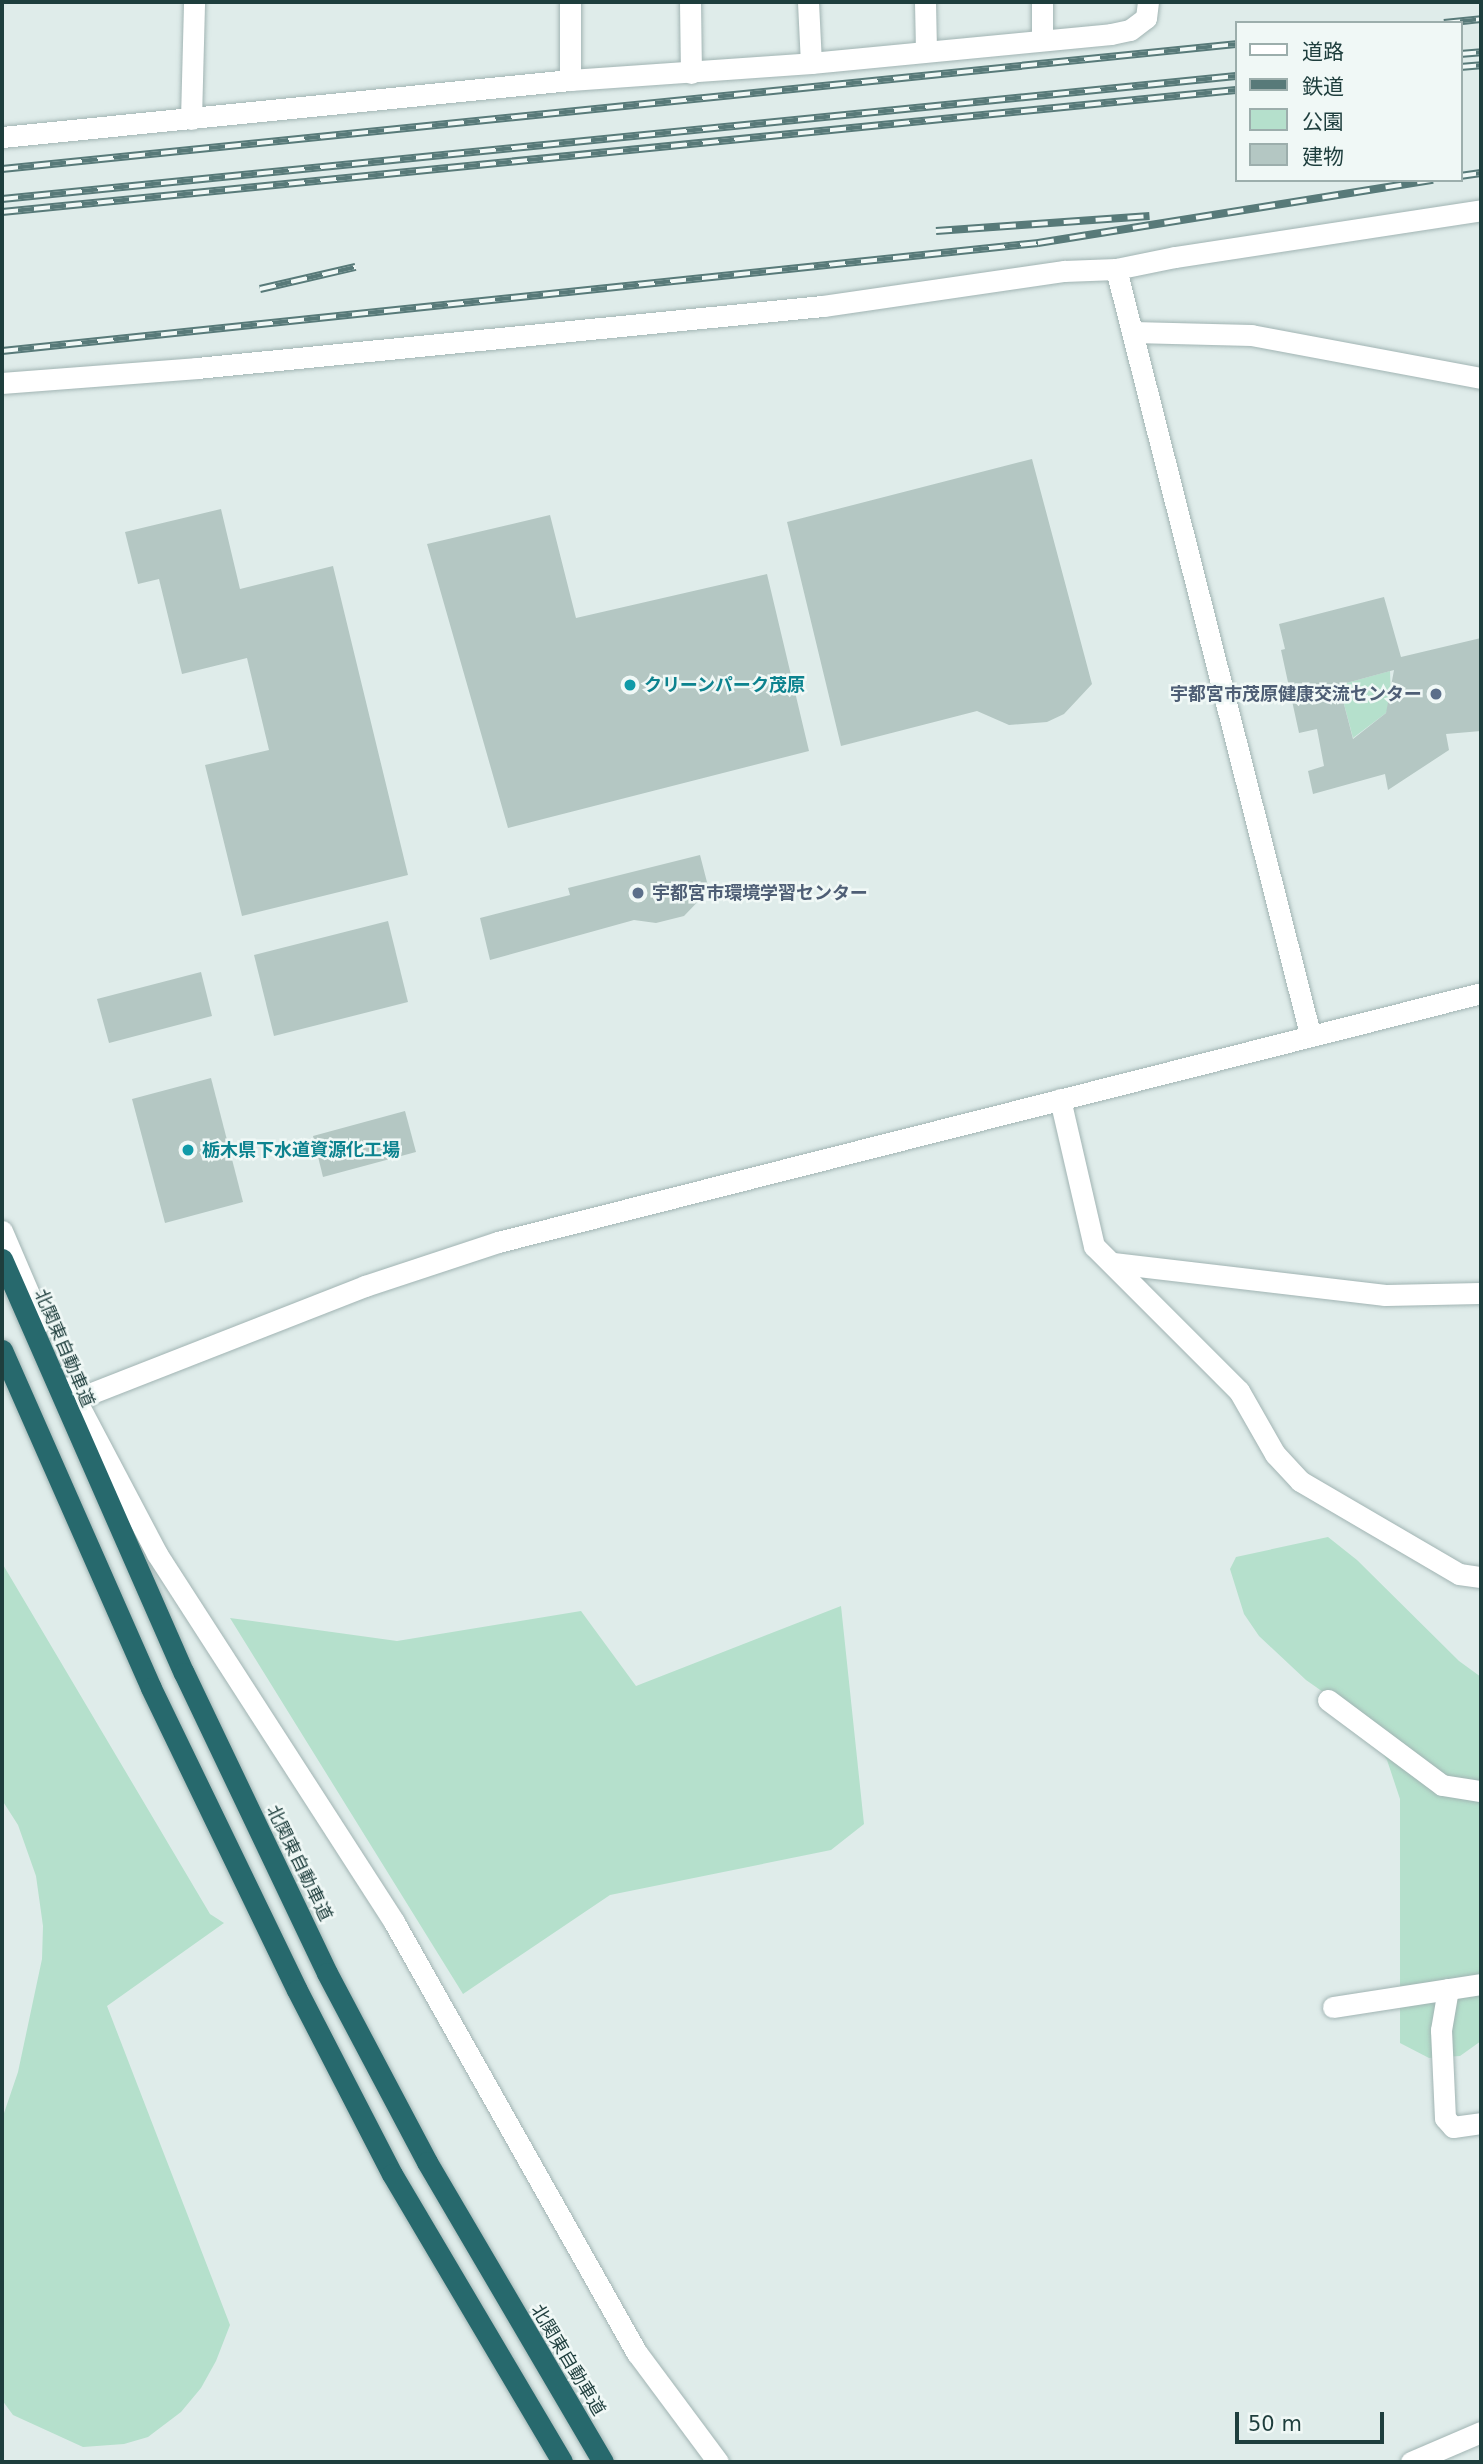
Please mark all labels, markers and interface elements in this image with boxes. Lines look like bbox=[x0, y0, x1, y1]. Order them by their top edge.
legend bbox=[1234, 21, 1462, 182]
text: 道路 bbox=[1302, 40, 1344, 64]
text: 鉄道 bbox=[1302, 75, 1344, 99]
text: 公園 bbox=[1302, 110, 1344, 134]
text: 建物 bbox=[1302, 145, 1344, 169]
place label: クリーンパーク茂原 bbox=[644, 674, 806, 696]
marker: クリーンパーク茂原 bbox=[622, 677, 638, 693]
place label: 宇都宮市茂原健康交流センター bbox=[1170, 683, 1422, 705]
marker: 宇都宮市茂原健康交流センター bbox=[1428, 686, 1444, 702]
place label: 宇都宮市環境学習センター bbox=[652, 882, 868, 904]
marker: 宇都宮市環境学習センター bbox=[630, 885, 646, 901]
place label: 栃木県下水道資源化工場 bbox=[202, 1139, 400, 1161]
marker: 栃木県下水道資源化工場 bbox=[180, 1142, 196, 1158]
street label: 北関東自動車道 bbox=[29, 1286, 99, 1410]
street label: 北関東自動車道 bbox=[262, 1802, 336, 1924]
street label: 北関東自動車道 bbox=[526, 2300, 610, 2420]
scale bar bbox=[1238, 2398, 1387, 2442]
text: 50 m bbox=[1248, 2412, 1302, 2436]

